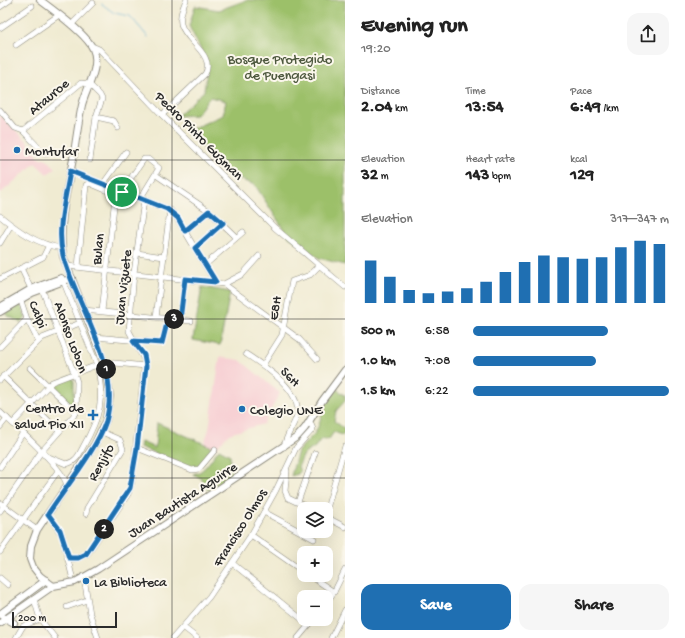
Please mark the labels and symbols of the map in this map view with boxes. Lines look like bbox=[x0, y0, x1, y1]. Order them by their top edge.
park label: Bosque Protegido de Puengasi bbox=[227, 52, 332, 85]
street label: Atauroe bbox=[26, 76, 74, 120]
street label: Pedro Pinto Guzman bbox=[150, 88, 246, 185]
place label: Montufar bbox=[25, 144, 79, 161]
marker: Montufar bbox=[12, 145, 22, 155]
pin bbox=[105, 175, 139, 209]
street label: Bulan bbox=[89, 232, 110, 267]
street label: Juan Vizuete bbox=[112, 248, 137, 326]
street label: E8H bbox=[266, 294, 287, 322]
street label: Calpi bbox=[23, 299, 50, 331]
street label: Alonso Lobon bbox=[49, 300, 91, 376]
pin: 3 bbox=[164, 309, 184, 329]
pin: 1 bbox=[96, 359, 116, 379]
street label: S6H bbox=[276, 364, 304, 392]
place label: Centro de salud Pio XII bbox=[14, 401, 85, 434]
place label: Colegio UNE bbox=[250, 403, 324, 420]
marker: Colegio UNE bbox=[237, 404, 247, 414]
marker: Centro de salud Pio XII bbox=[87, 409, 99, 421]
street label: Renjifo bbox=[85, 442, 119, 485]
street label: Juan Bautista Aguirre bbox=[126, 459, 242, 543]
street label: Francisco Olmos bbox=[210, 485, 272, 571]
pin: 2 bbox=[94, 519, 114, 539]
place label: La Biblioteca bbox=[94, 575, 168, 592]
marker: La Biblioteca bbox=[81, 576, 91, 586]
scale bar bbox=[12, 610, 117, 629]

